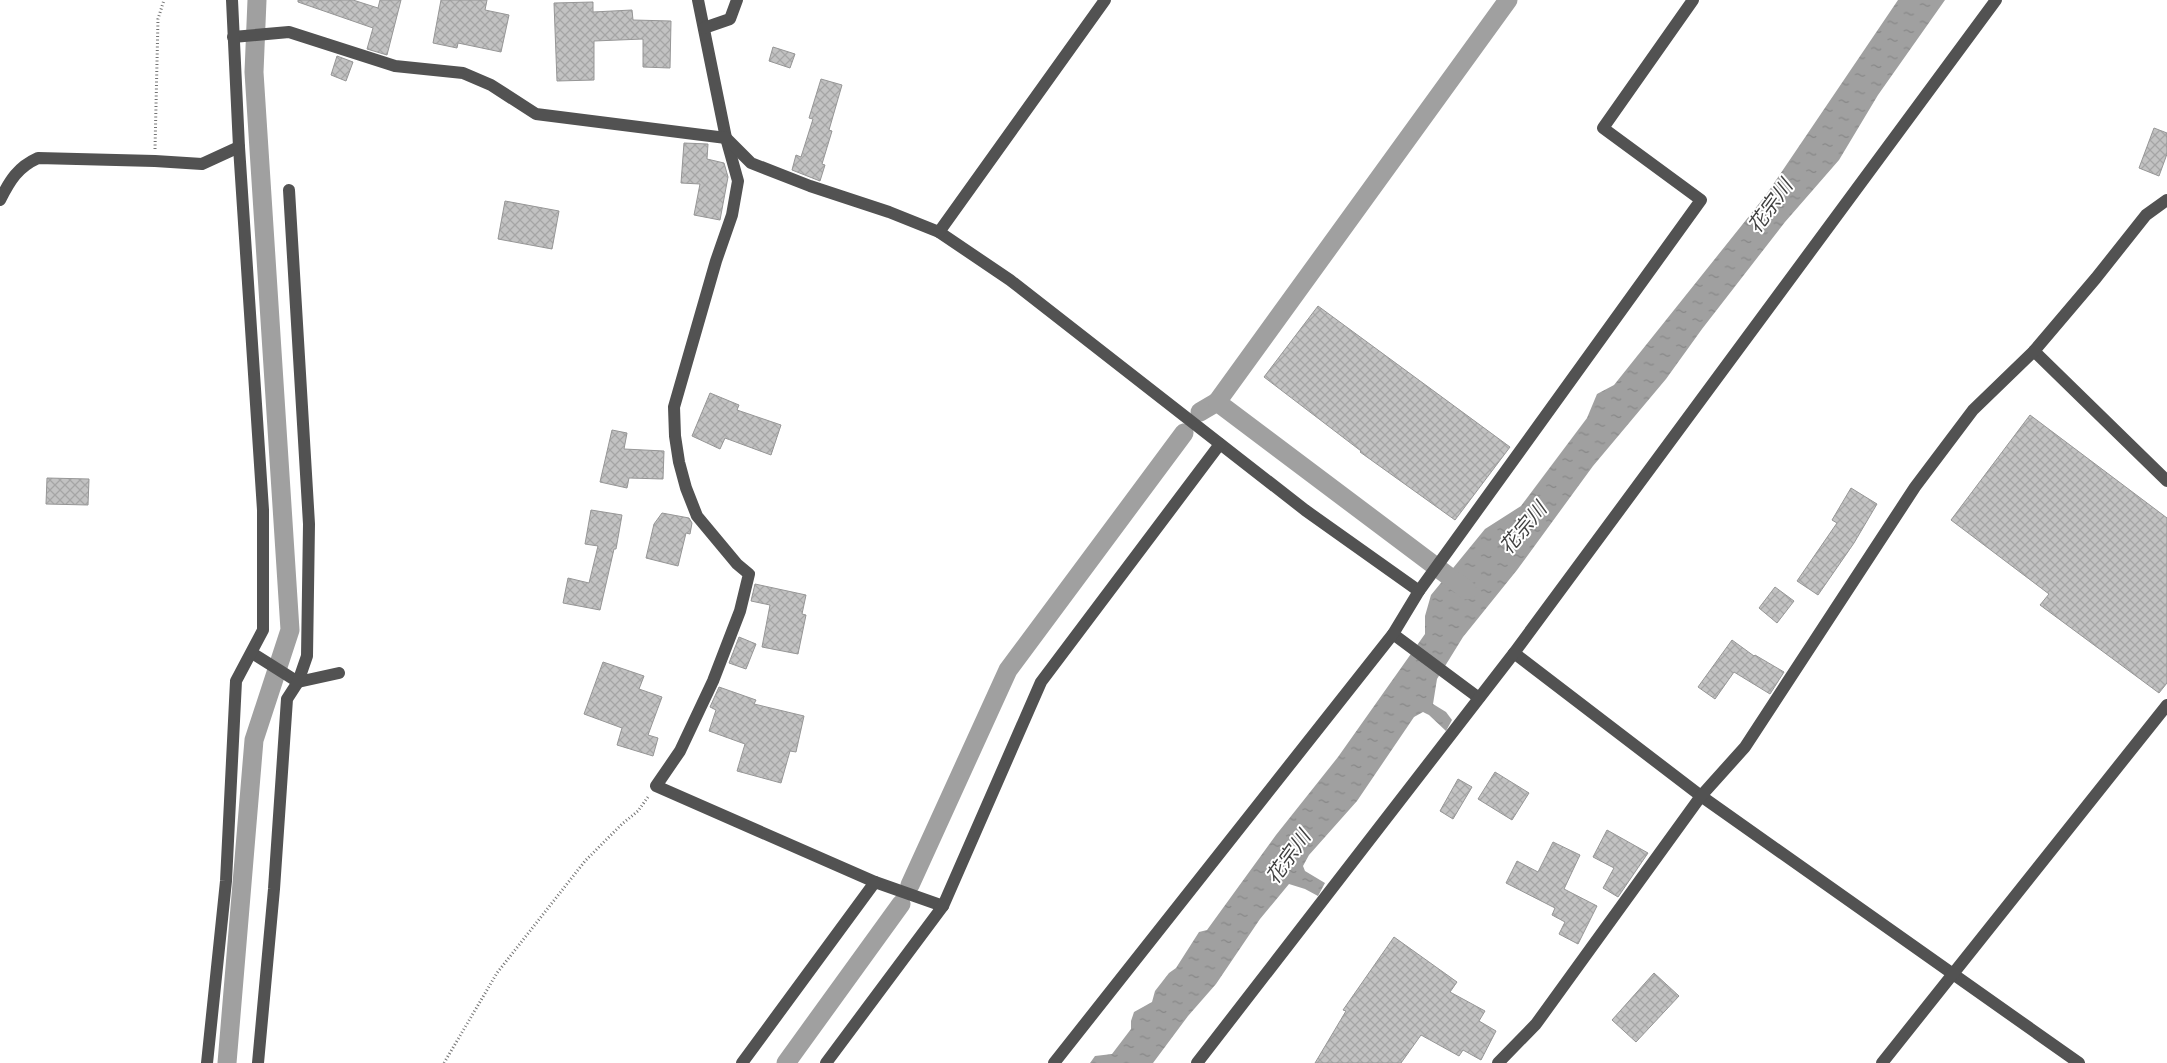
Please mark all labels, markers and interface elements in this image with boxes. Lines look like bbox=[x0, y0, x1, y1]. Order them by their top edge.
water label: 花宗川 bbox=[1743, 173, 1799, 237]
water label: 花宗川 bbox=[1495, 496, 1553, 559]
water label: 花宗川 bbox=[1261, 824, 1317, 888]

